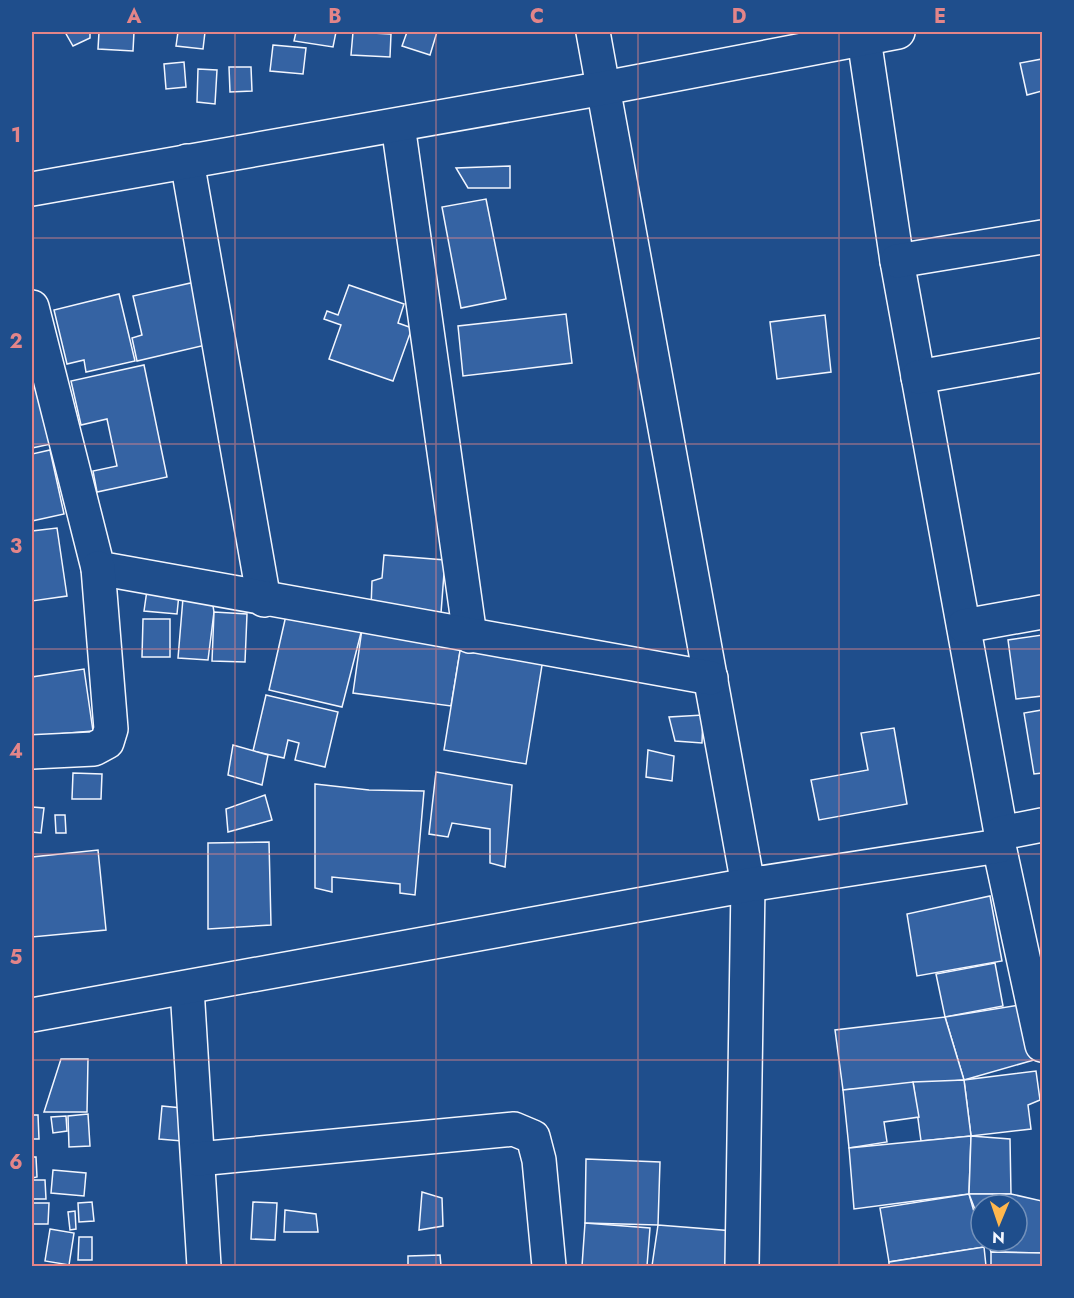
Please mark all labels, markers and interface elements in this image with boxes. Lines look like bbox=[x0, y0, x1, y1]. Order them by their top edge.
text: A bbox=[126, 2, 142, 31]
text: B bbox=[328, 2, 342, 31]
text: C bbox=[530, 2, 544, 31]
text: D bbox=[732, 2, 746, 31]
text: E bbox=[934, 2, 946, 31]
text: 1 bbox=[11, 121, 21, 150]
text: 2 bbox=[9, 327, 23, 356]
text: 3 bbox=[10, 532, 22, 561]
text: 4 bbox=[9, 737, 23, 766]
text: 5 bbox=[10, 943, 23, 972]
text: 6 bbox=[9, 1148, 23, 1177]
north arrow bbox=[969, 1193, 1029, 1253]
text: N bbox=[992, 1226, 1005, 1249]

